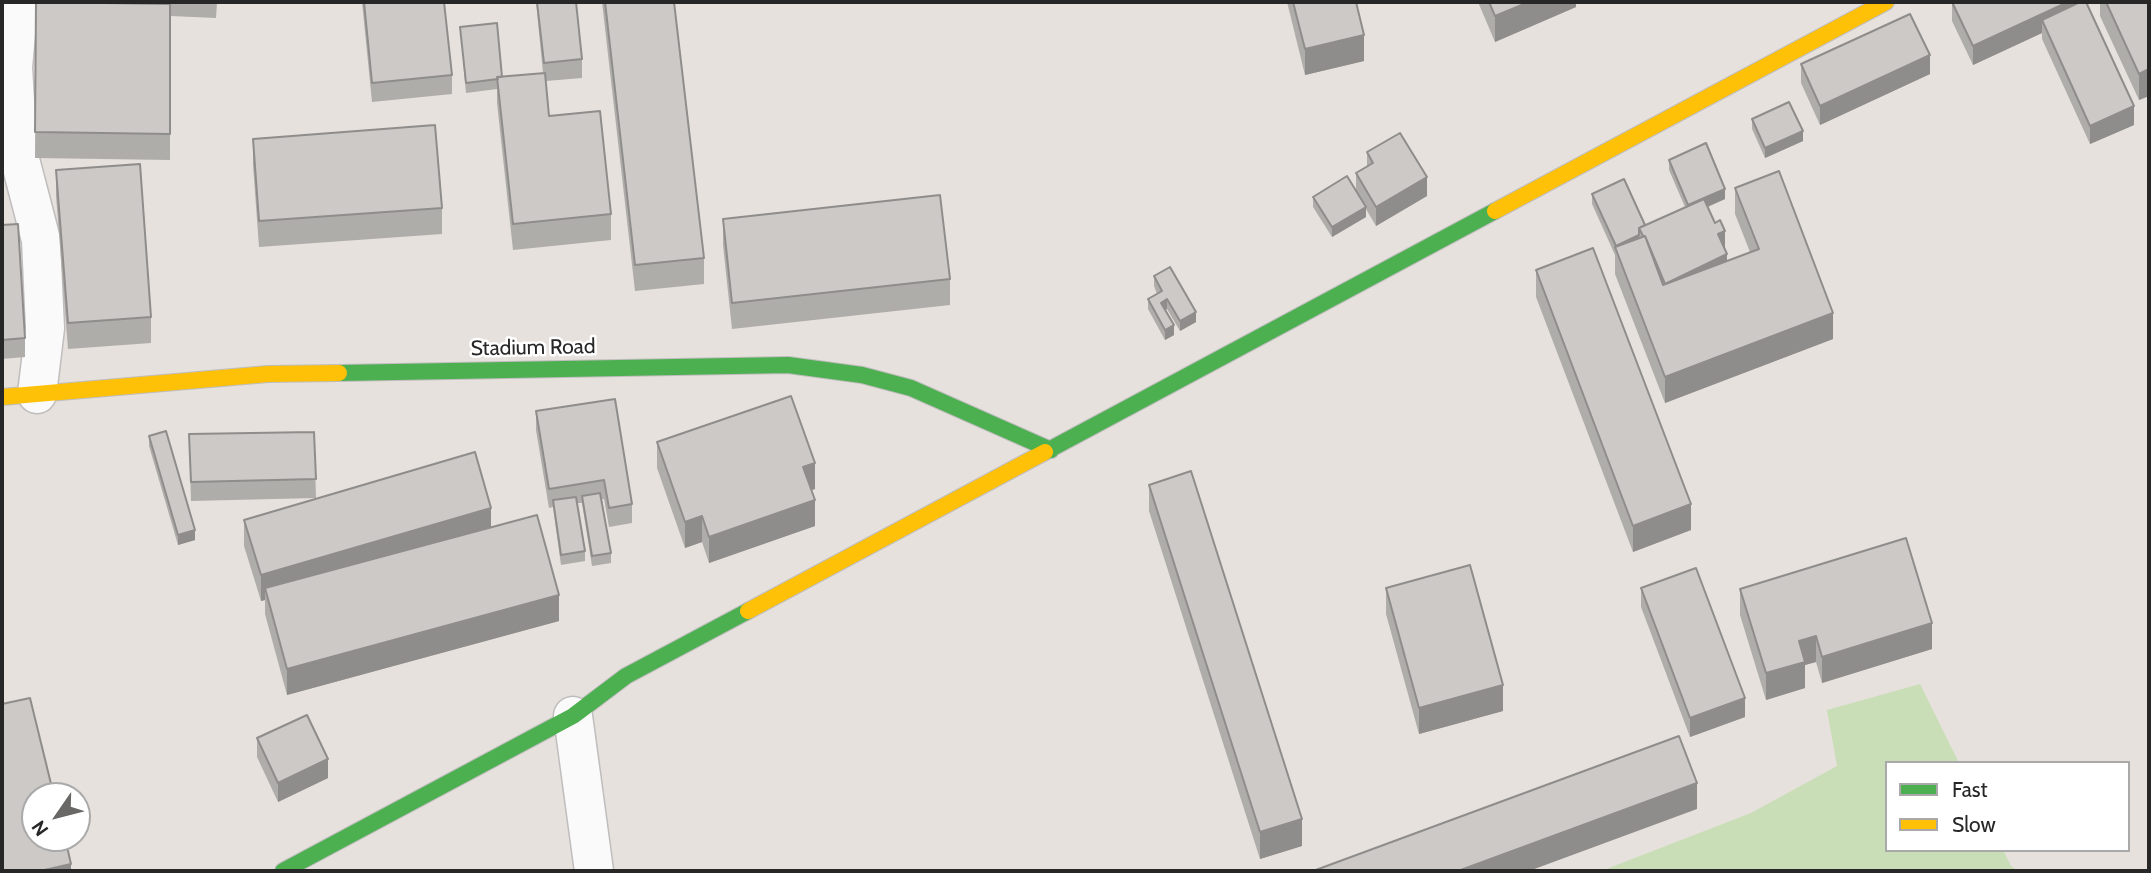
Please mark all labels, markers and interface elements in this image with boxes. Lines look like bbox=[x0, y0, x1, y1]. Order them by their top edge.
street label: Stadium Road bbox=[470, 334, 596, 362]
legend bbox=[1885, 761, 2130, 852]
text: Fast bbox=[1952, 777, 1988, 802]
north arrow bbox=[21, 782, 91, 852]
text: Slow bbox=[1952, 812, 1996, 837]
text: N bbox=[27, 816, 53, 840]

